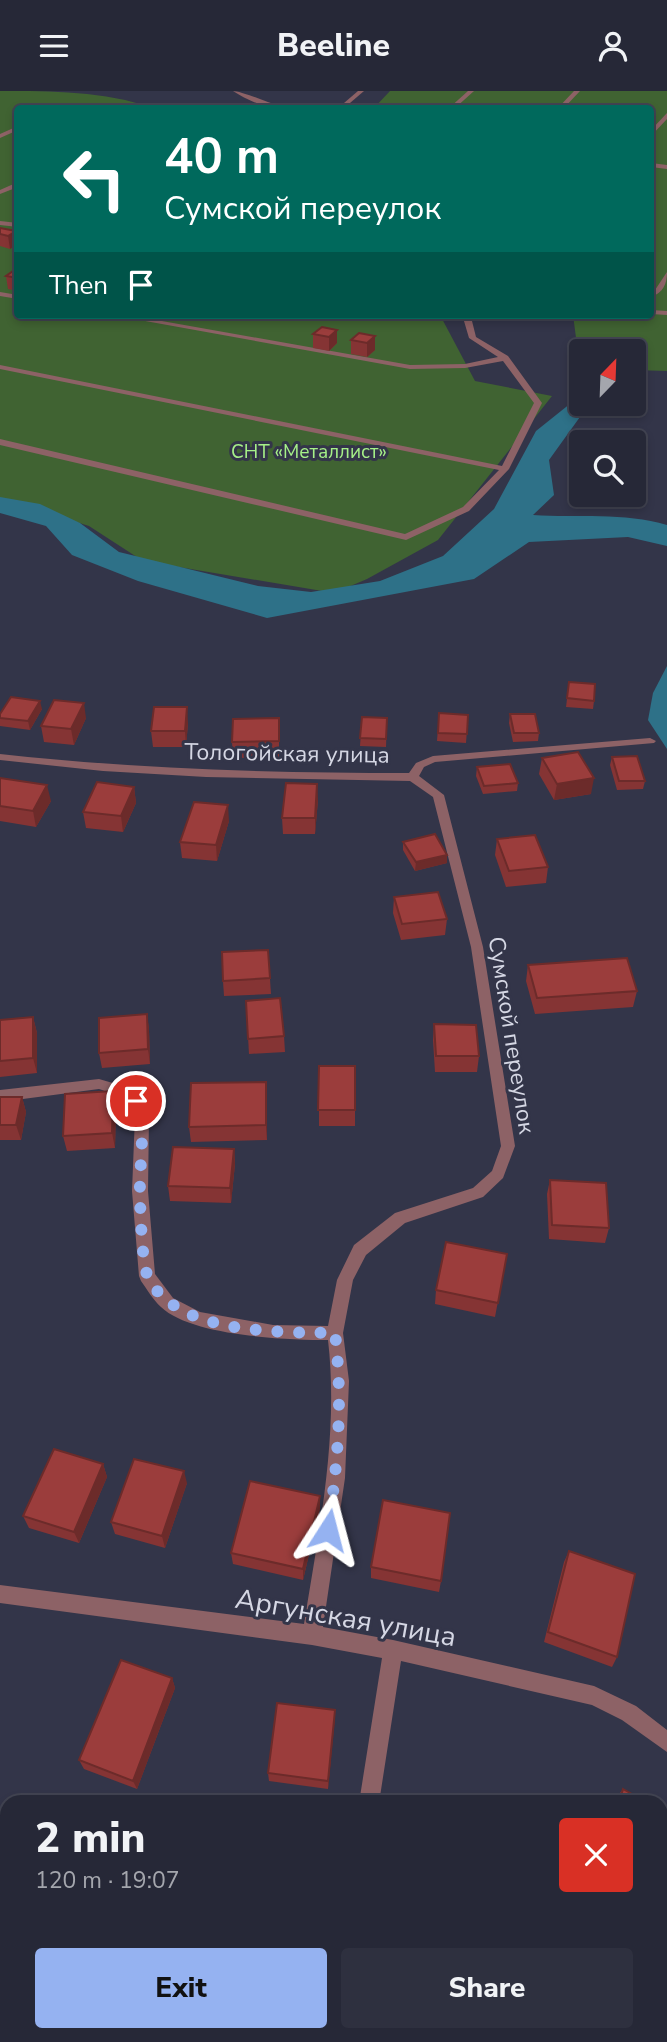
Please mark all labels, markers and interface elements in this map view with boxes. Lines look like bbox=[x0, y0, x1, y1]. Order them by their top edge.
text: Beeline bbox=[277, 24, 390, 67]
icon: menu bbox=[35, 27, 73, 65]
icon: person bbox=[594, 27, 632, 65]
text: 40 m bbox=[164, 123, 279, 190]
icon: left bbox=[49, 133, 140, 224]
text: Сумской переулок bbox=[164, 187, 441, 230]
icon: arrive bbox=[122, 266, 160, 304]
text: Then bbox=[49, 268, 108, 303]
north arrow bbox=[569, 339, 646, 417]
map controls bbox=[569, 339, 646, 507]
button: search bbox=[569, 430, 646, 507]
park label: СНТ «Металлист» bbox=[231, 439, 387, 465]
street label: Тологойская улица bbox=[184, 736, 390, 771]
street label: Сумской переулок bbox=[481, 934, 543, 1137]
pin bbox=[106, 1071, 166, 1131]
icon: arrive bbox=[117, 1082, 155, 1120]
position arrow bbox=[291, 1493, 365, 1567]
street label: Аргунская улица bbox=[232, 1580, 459, 1656]
text: 2 min bbox=[35, 1810, 145, 1867]
button: close bbox=[559, 1818, 633, 1892]
text: 120 m · 19:07 bbox=[35, 1865, 180, 1896]
button: Exit bbox=[35, 1948, 327, 2028]
button: Share bbox=[341, 1948, 633, 2028]

